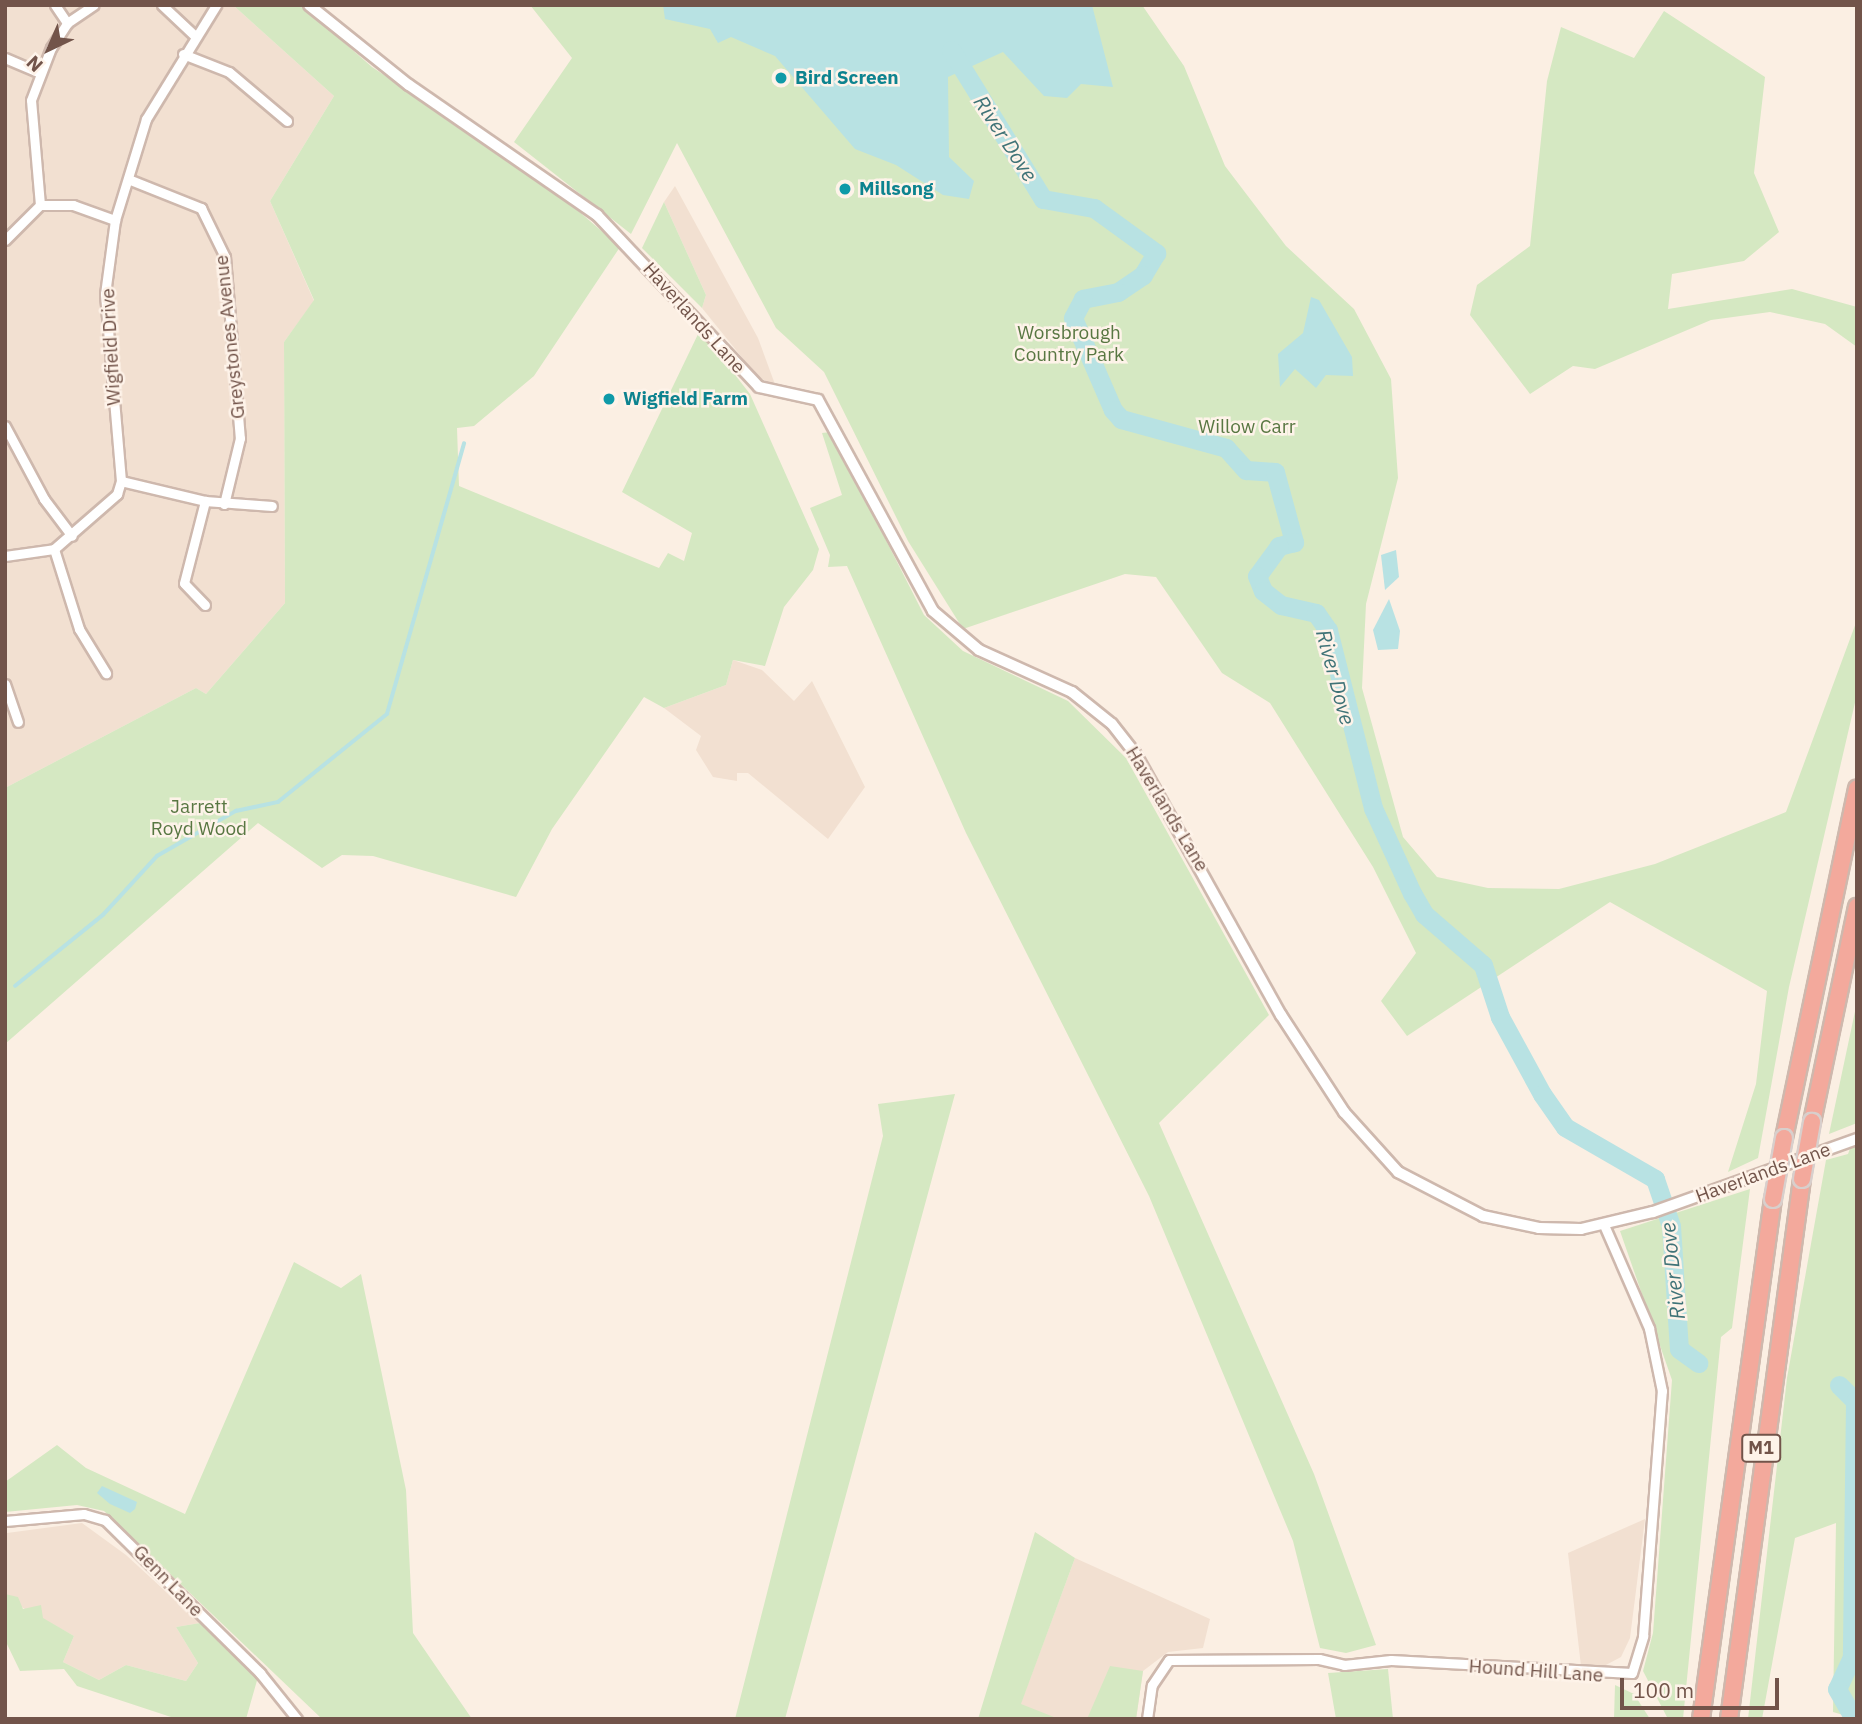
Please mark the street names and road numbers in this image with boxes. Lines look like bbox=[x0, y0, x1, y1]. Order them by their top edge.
street label: Greystones Avenue bbox=[210, 254, 250, 420]
street label: Haverlands Lane bbox=[638, 258, 750, 378]
street label: Wigfield Drive bbox=[97, 288, 125, 406]
street label: Haverlands Lane bbox=[1121, 742, 1213, 876]
street label: Haverlands Lane bbox=[1692, 1138, 1834, 1208]
road number: M1 bbox=[1740, 1434, 1782, 1462]
street label: Genn Lane bbox=[128, 1541, 208, 1621]
street label: Hound Hill Lane bbox=[1468, 1655, 1604, 1687]

